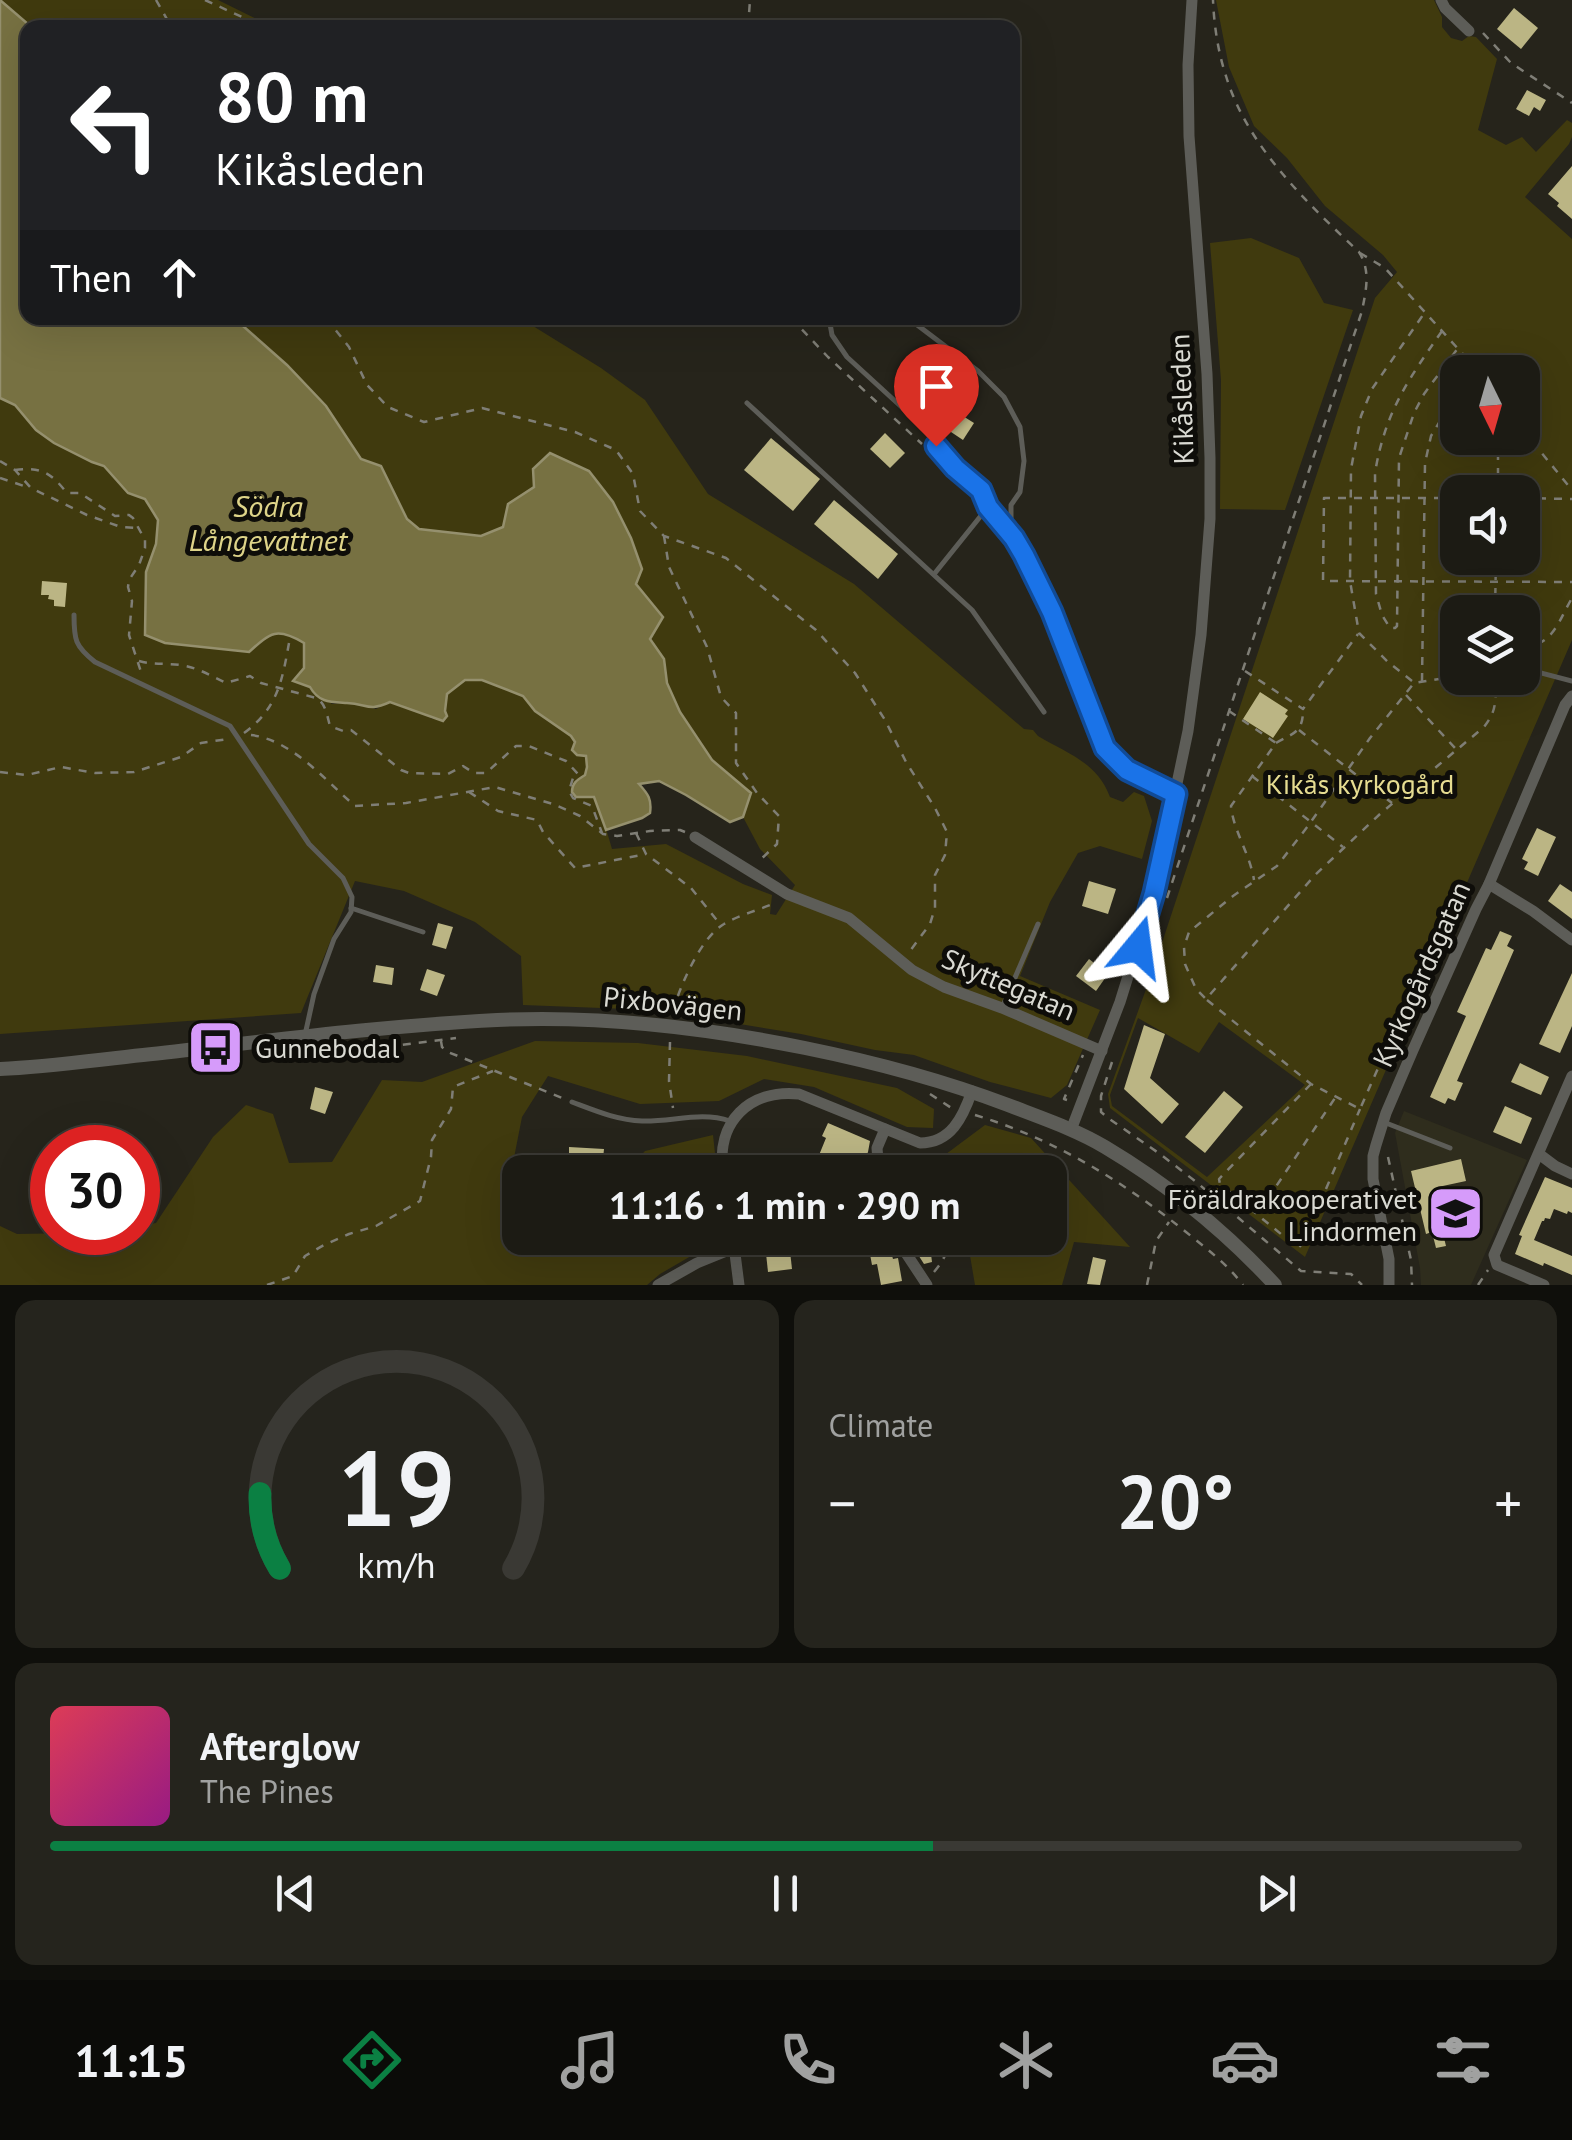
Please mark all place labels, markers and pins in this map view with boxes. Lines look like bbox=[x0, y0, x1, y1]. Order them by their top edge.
pin bbox=[894, 344, 979, 447]
bus stop icon: Gunnebodal bbox=[186, 1017, 246, 1077]
place label: Gunnebodal bbox=[255, 1029, 399, 1066]
place label: Föräldrakooperativet Lindormen bbox=[1168, 1180, 1417, 1249]
school or university icon: Föräldrakooperativet Lindormen bbox=[1426, 1184, 1486, 1244]

